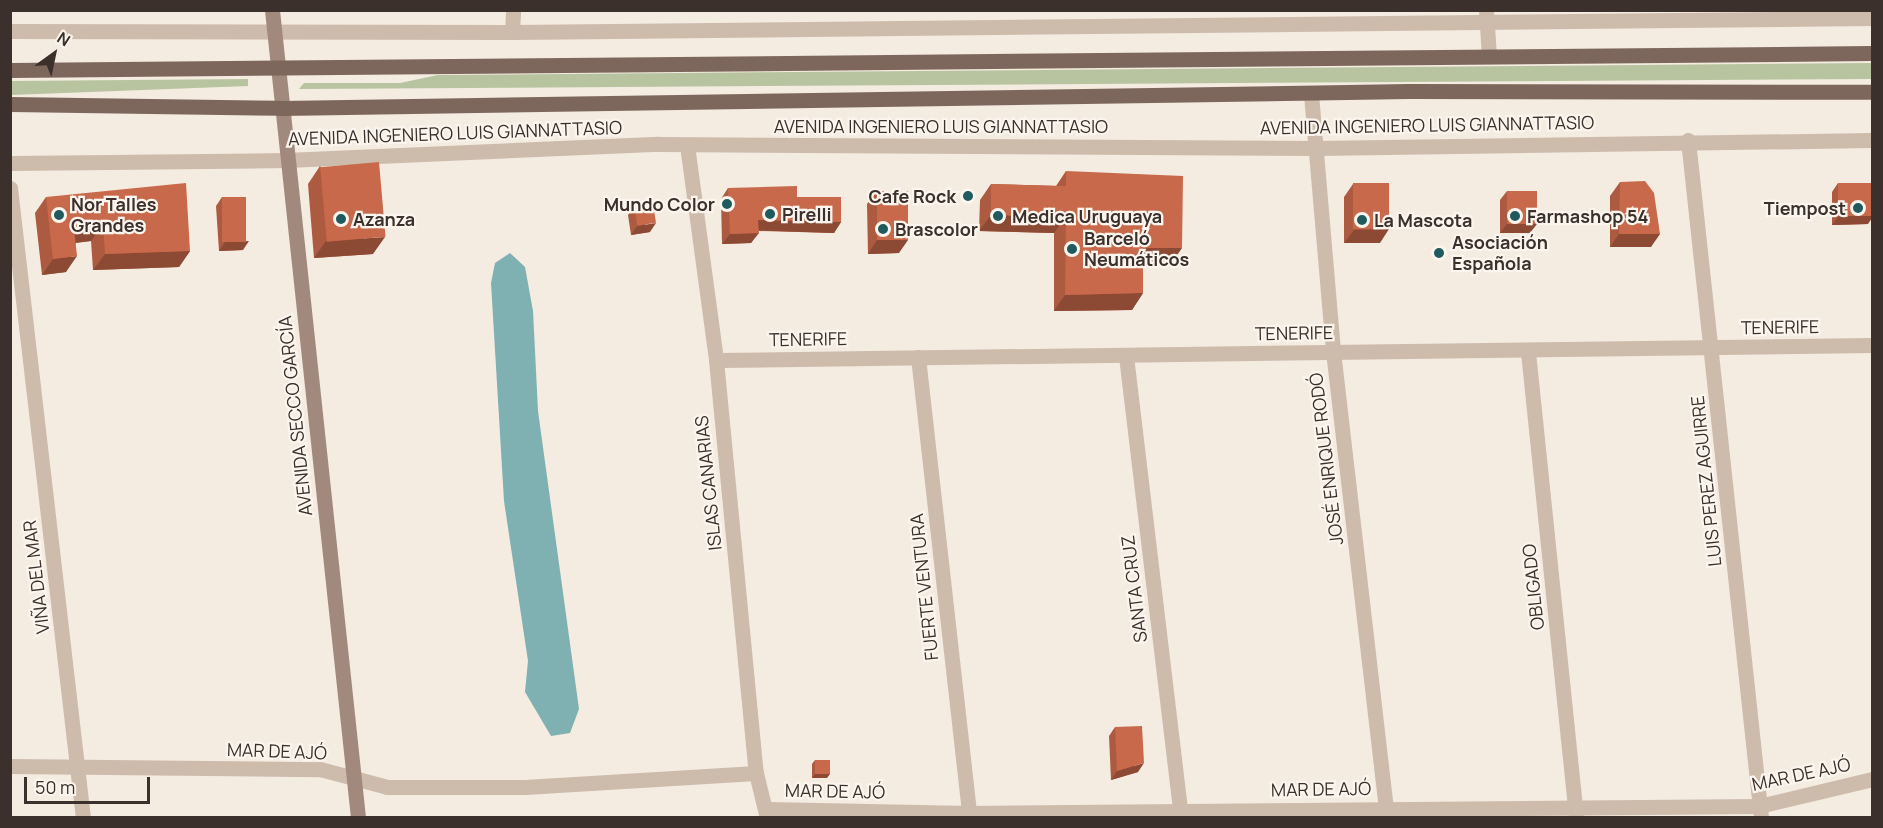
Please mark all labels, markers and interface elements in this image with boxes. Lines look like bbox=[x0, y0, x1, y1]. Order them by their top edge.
north arrow bbox=[24, 24, 84, 84]
text: N bbox=[53, 27, 75, 51]
street label: AVENIDA INGENIERO LUIS GIANNATTASIO bbox=[1260, 111, 1594, 139]
street label: AVENIDA INGENIERO LUIS GIANNATTASIO bbox=[774, 115, 1108, 137]
street label: AVENIDA INGENIERO LUIS GIANNATTASIO bbox=[288, 116, 622, 150]
place label: Cafe Rock bbox=[868, 185, 956, 207]
marker: Cafe Rock bbox=[961, 189, 975, 203]
place label: Mundo Color bbox=[604, 193, 715, 215]
place label: Nor Talles Grandes bbox=[71, 194, 157, 236]
marker: Mundo Color bbox=[720, 197, 734, 211]
place label: Tiempost bbox=[1764, 197, 1846, 219]
marker: Tiempost bbox=[1851, 201, 1865, 215]
place label: Pirelli bbox=[782, 203, 832, 225]
place label: Medica Uruguaya bbox=[1012, 205, 1162, 227]
place label: Farmashop 54 bbox=[1527, 205, 1648, 227]
marker: Pirelli bbox=[763, 207, 777, 221]
marker: Medica Uruguaya bbox=[989, 207, 1007, 225]
marker: Nor Talles Grandes bbox=[52, 208, 66, 222]
place label: Azanza bbox=[353, 208, 415, 230]
place label: La Mascota bbox=[1374, 209, 1472, 231]
marker: Farmashop 54 bbox=[1508, 209, 1522, 223]
marker: Azanza bbox=[334, 212, 348, 226]
marker: La Mascota bbox=[1355, 213, 1369, 227]
place label: Brascolor bbox=[895, 218, 978, 240]
marker: Brascolor bbox=[876, 222, 890, 236]
place label: Barceló Neumáticos bbox=[1084, 228, 1189, 270]
place label: Asociación Española bbox=[1452, 232, 1548, 274]
marker: Barceló Neumáticos bbox=[1065, 242, 1079, 256]
marker: Asociación Española bbox=[1430, 244, 1448, 262]
street label: AVENIDA SECCO GARCÍA bbox=[274, 315, 316, 517]
street label: TENERIFE bbox=[1741, 316, 1819, 338]
street label: TENERIFE bbox=[1255, 322, 1333, 344]
street label: TENERIFE bbox=[769, 328, 847, 350]
street label: JOSÉ ENRIQUE RODÓ bbox=[1305, 372, 1347, 546]
street label: LUIS PEREZ AGUIRRE bbox=[1686, 395, 1726, 567]
street label: ISLAS CANARIAS bbox=[690, 414, 726, 552]
street label: FUERTE VENTURA bbox=[906, 513, 942, 661]
street label: VIÑA DEL MAR bbox=[18, 518, 54, 636]
street label: SANTA CRUZ bbox=[1117, 534, 1151, 644]
street label: OBLIGADO bbox=[1518, 543, 1548, 631]
street label: MAR DE AJÓ bbox=[227, 738, 327, 764]
street label: MAR DE AJÓ bbox=[1750, 753, 1852, 795]
scale bar bbox=[27, 765, 153, 803]
text: 50 m bbox=[35, 775, 75, 799]
street label: MAR DE AJÓ bbox=[1271, 777, 1371, 801]
street label: MAR DE AJÓ bbox=[785, 779, 885, 803]

